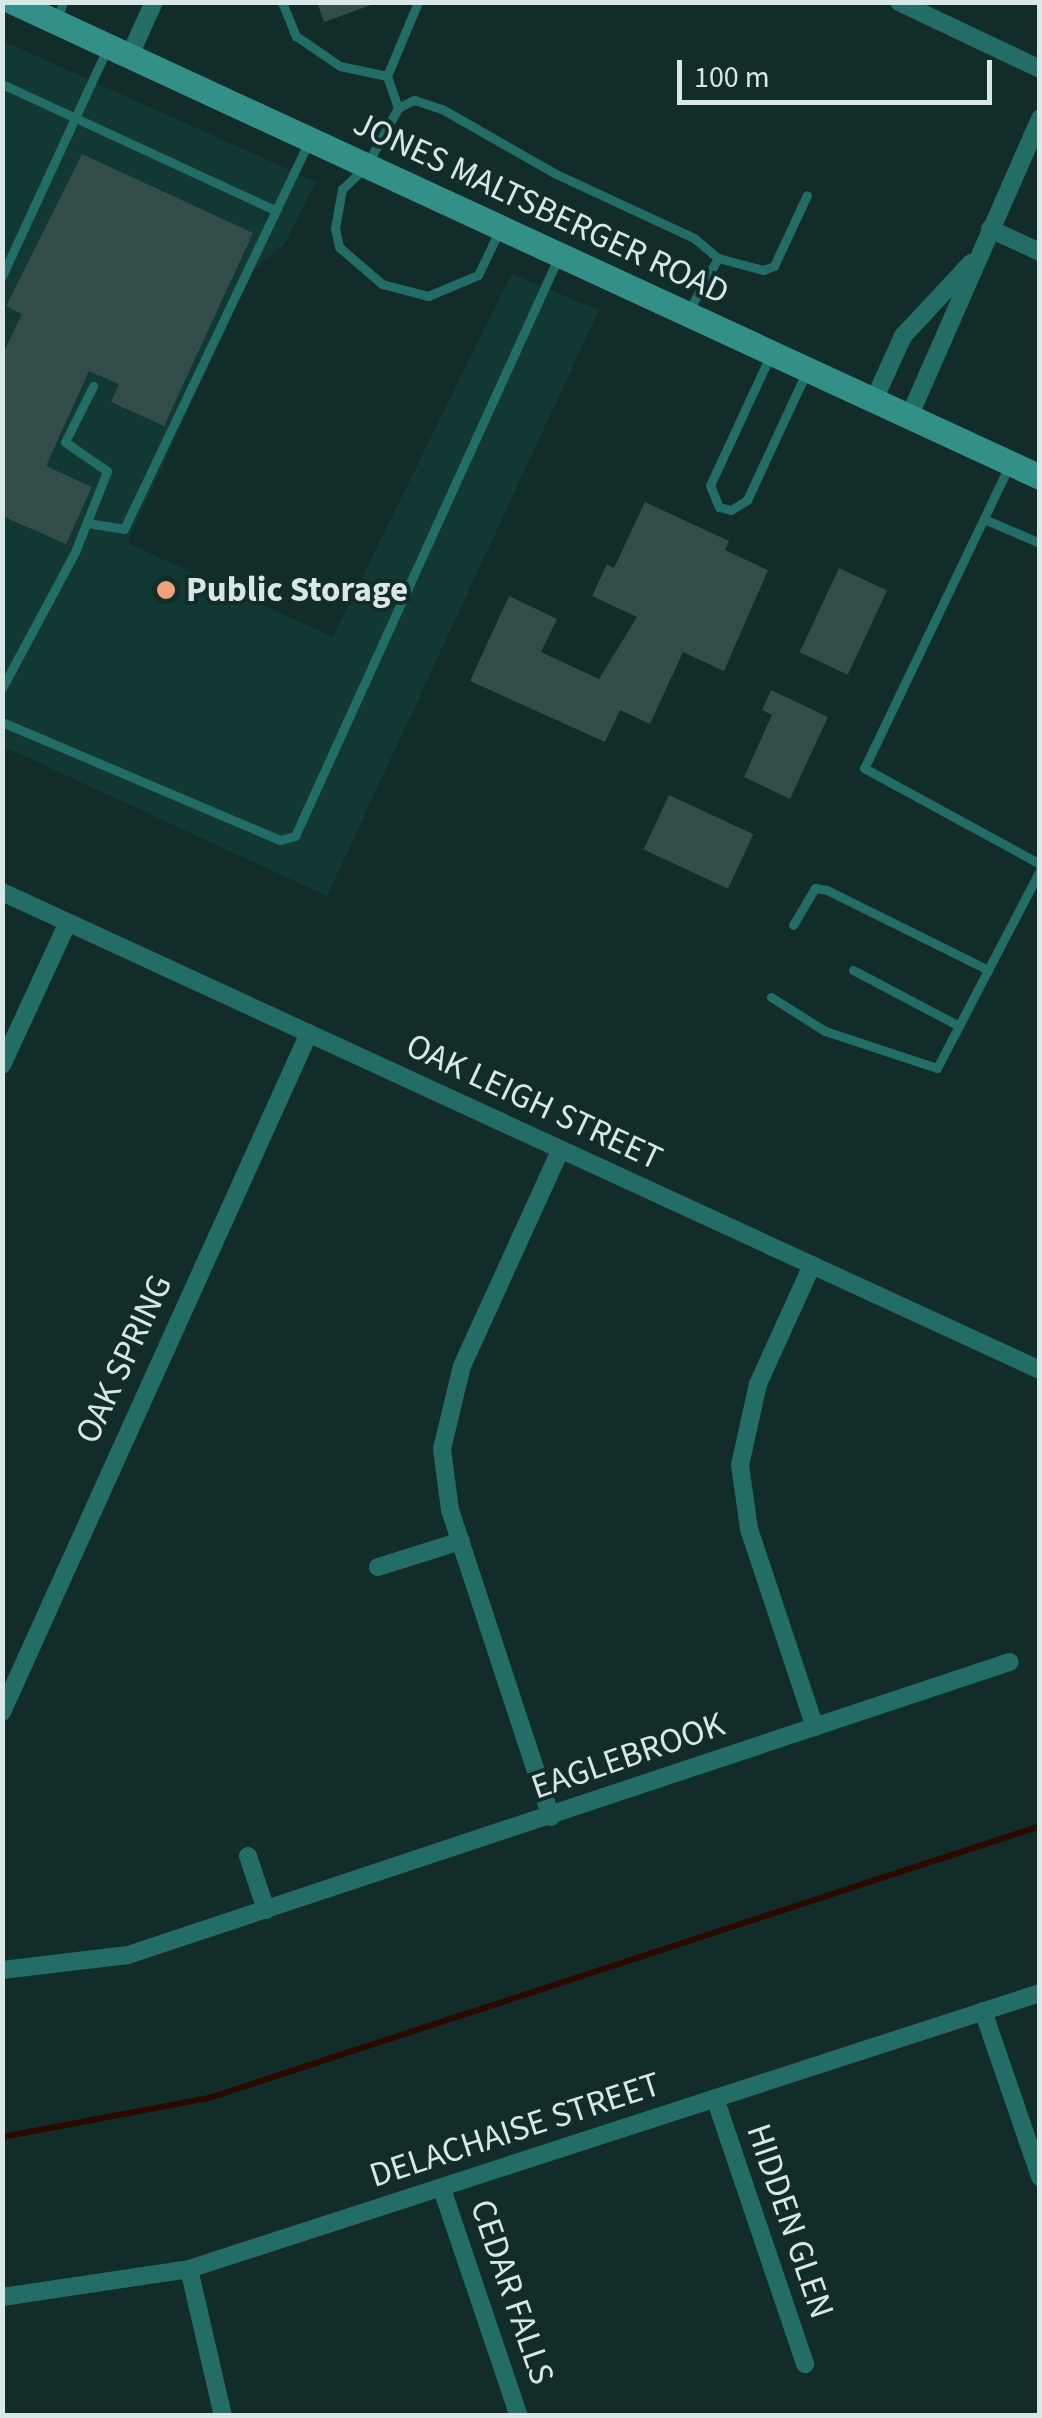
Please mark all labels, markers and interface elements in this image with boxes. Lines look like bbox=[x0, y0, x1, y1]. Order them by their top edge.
scale bar bbox=[682, 40, 997, 102]
text: 100 m bbox=[694, 56, 770, 99]
street label: JONES MALTSBERGER ROAD bbox=[347, 102, 735, 314]
place label: Public Storage bbox=[186, 569, 408, 611]
marker: Public Storage bbox=[155, 579, 177, 601]
street label: OAK LEIGH STREET bbox=[399, 1024, 669, 1180]
street label: OAK SPRING bbox=[67, 1268, 181, 1450]
street label: EAGLEBROOK bbox=[526, 1703, 730, 1809]
street label: DELACHAISE STREET bbox=[364, 2063, 666, 2197]
street label: HIDDEN GLEN bbox=[737, 2118, 843, 2324]
street label: CEDAR FALLS bbox=[461, 2194, 563, 2390]

